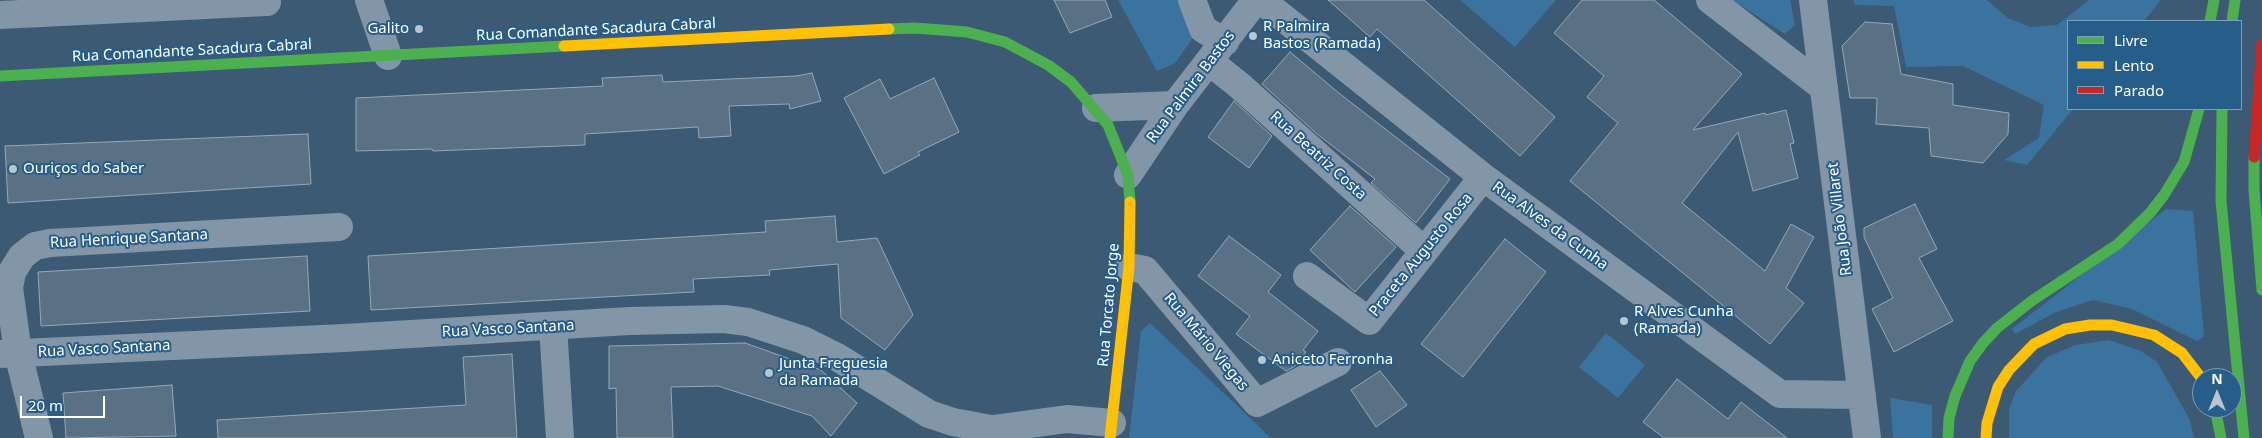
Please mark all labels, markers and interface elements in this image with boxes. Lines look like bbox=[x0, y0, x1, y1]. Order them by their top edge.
street label: Rua Comandante Sacadura Cabral bbox=[476, 15, 716, 45]
place label: R Palmira Bastos (Ramada) bbox=[1263, 18, 1381, 53]
place label: Galito bbox=[367, 20, 409, 38]
legend bbox=[2067, 20, 2242, 110]
marker: Galito bbox=[413, 23, 425, 35]
street label: Rua Palmira Bastos bbox=[1143, 28, 1239, 146]
marker: R Palmira Bastos (Ramada) bbox=[1247, 30, 1259, 42]
text: Livre bbox=[2114, 30, 2148, 50]
street label: Rua Comandante Sacadura Cabral bbox=[72, 36, 312, 66]
text: Lento bbox=[2114, 55, 2154, 75]
text: Parado bbox=[2114, 80, 2164, 100]
street label: Rua Beatriz Costa bbox=[1266, 108, 1370, 204]
place label: Ouriços do Saber bbox=[23, 160, 144, 178]
street label: Rua João Villaret bbox=[1824, 161, 1856, 277]
marker: Ouriços do Saber bbox=[7, 163, 19, 175]
street label: Rua Alves da Cunha bbox=[1489, 178, 1611, 274]
street label: Praceta Augusto Rosa bbox=[1366, 190, 1476, 320]
street label: Rua Henrique Santana bbox=[50, 226, 208, 252]
street label: Rua Torcato Jorge bbox=[1095, 242, 1123, 368]
street label: Rua Mário Viegas bbox=[1160, 289, 1252, 395]
place label: R Alves Cunha (Ramada) bbox=[1634, 303, 1734, 338]
marker: R Alves Cunha (Ramada) bbox=[1618, 315, 1630, 327]
street label: Rua Vasco Santana bbox=[441, 317, 575, 341]
street label: Rua Vasco Santana bbox=[37, 337, 171, 361]
place label: Aniceto Ferronha bbox=[1272, 351, 1393, 369]
marker: Aniceto Ferronha bbox=[1256, 354, 1268, 366]
place label: Junta Freguesia da Ramada bbox=[779, 355, 888, 390]
marker: Junta Freguesia da Ramada bbox=[763, 367, 775, 379]
north arrow bbox=[2192, 368, 2242, 418]
text: N bbox=[2211, 369, 2223, 388]
scale bar bbox=[22, 386, 108, 418]
text: 20 m bbox=[28, 395, 63, 415]

